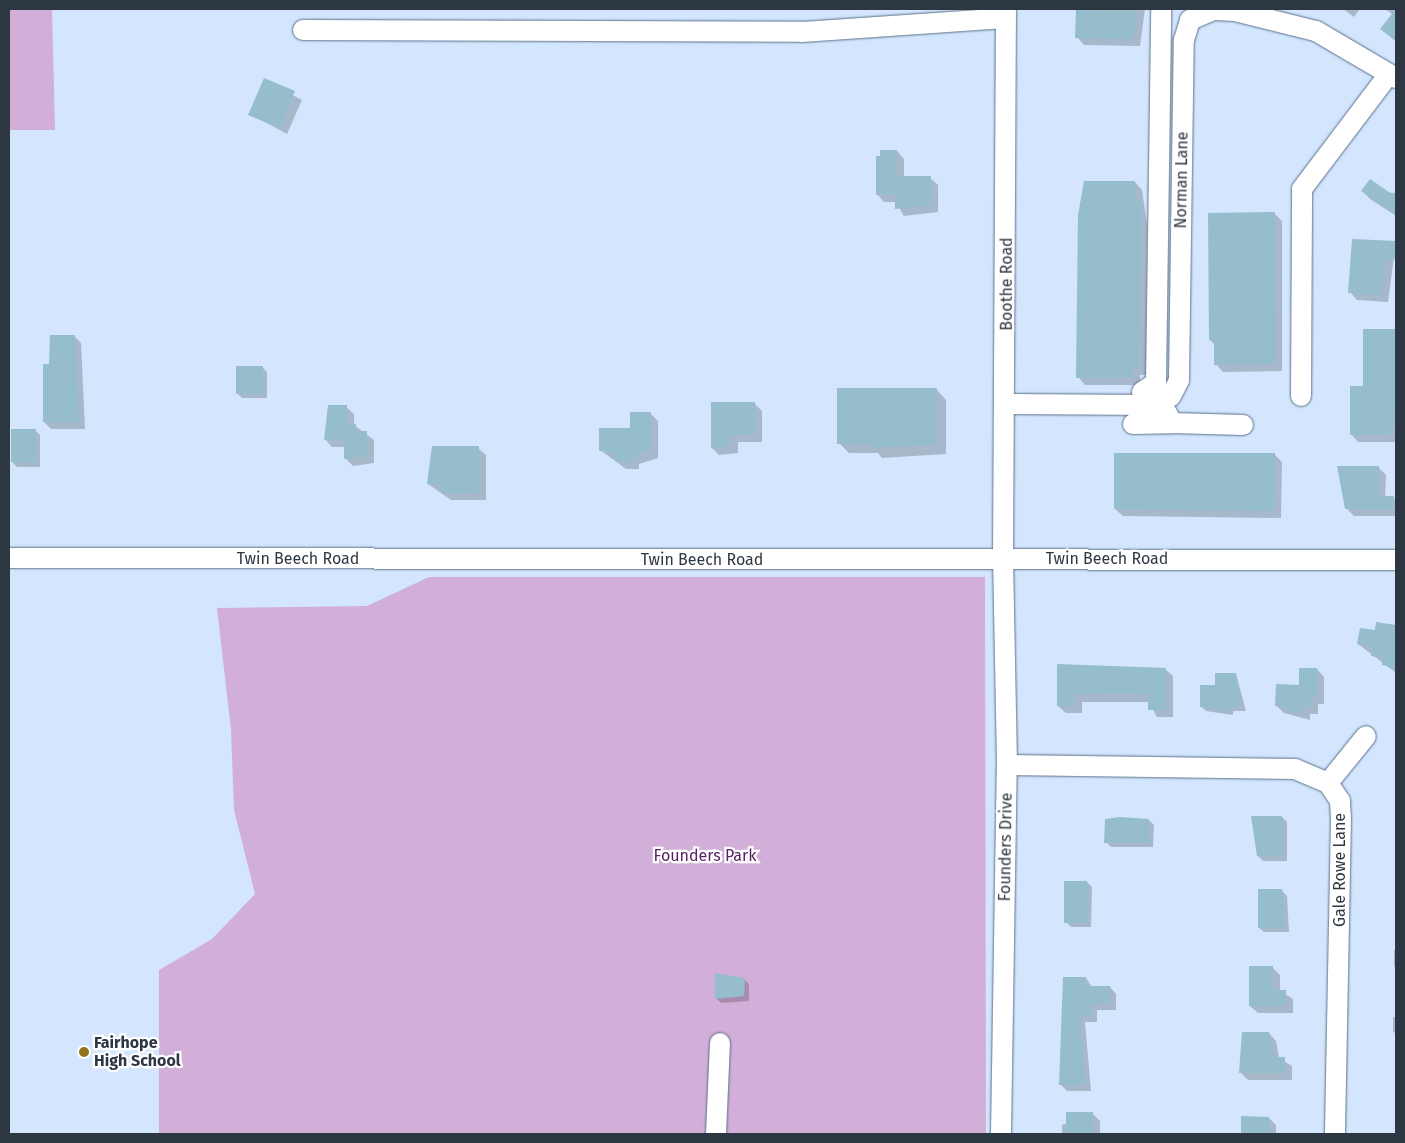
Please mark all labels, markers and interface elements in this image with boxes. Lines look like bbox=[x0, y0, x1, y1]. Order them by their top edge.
street label: Norman Lane bbox=[1172, 131, 1192, 229]
street label: Boothe Road bbox=[997, 237, 1017, 331]
street label: Twin Beech Road bbox=[237, 549, 359, 569]
street label: Twin Beech Road bbox=[1046, 549, 1168, 569]
street label: Twin Beech Road bbox=[641, 550, 763, 570]
street label: Founders Drive bbox=[995, 792, 1017, 902]
street label: Gale Rowe Lane bbox=[1330, 813, 1350, 927]
park label: Founders Park bbox=[654, 846, 756, 866]
place label: Fairhope High School bbox=[94, 1033, 180, 1071]
marker: Fairhope High School bbox=[78, 1046, 90, 1058]

